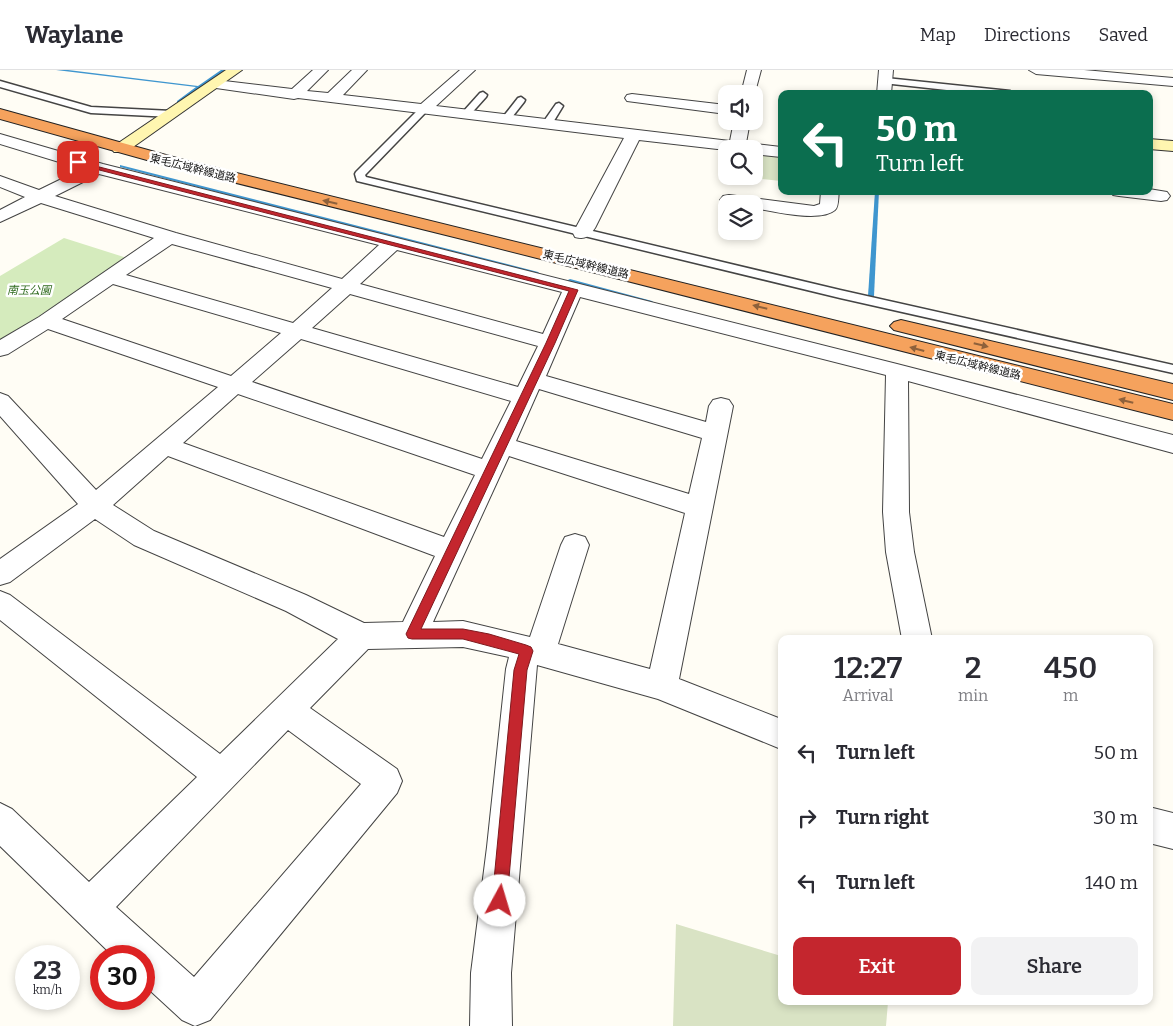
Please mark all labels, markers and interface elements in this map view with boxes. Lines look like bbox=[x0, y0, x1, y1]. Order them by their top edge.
text: Waylane bbox=[25, 21, 123, 49]
text: Map bbox=[920, 24, 956, 46]
text: Directions bbox=[984, 24, 1071, 46]
text: Saved bbox=[1099, 24, 1148, 46]
map controls bbox=[718, 85, 763, 240]
button: sound bbox=[718, 85, 763, 130]
text: 50 m bbox=[876, 108, 957, 150]
icon: left bbox=[793, 110, 858, 175]
button: search bbox=[718, 140, 763, 185]
pin bbox=[57, 141, 99, 183]
icon: arrive bbox=[64, 148, 92, 176]
text: Turn left bbox=[876, 150, 964, 177]
street label: 東毛広域幹線道路 bbox=[149, 152, 237, 185]
button: layers bbox=[718, 195, 763, 240]
one-way arrow bbox=[323, 198, 338, 206]
street label: 東毛広域幹線道路 bbox=[542, 248, 630, 281]
park label: 南玉公園 bbox=[7, 284, 53, 297]
one-way arrow bbox=[752, 303, 767, 311]
one-way arrow bbox=[973, 341, 988, 349]
one-way arrow bbox=[909, 345, 925, 353]
street label: 東毛広域幹線道路 bbox=[934, 349, 1022, 382]
one-way arrow bbox=[1118, 397, 1133, 405]
text: 12:27 bbox=[834, 650, 902, 686]
text: 2 bbox=[965, 650, 981, 686]
text: 450 bbox=[1044, 650, 1097, 686]
text: Arrival bbox=[843, 686, 893, 705]
text: min bbox=[958, 686, 988, 705]
text: m bbox=[1063, 686, 1078, 705]
icon: left bbox=[793, 739, 821, 767]
text: Turn left bbox=[836, 741, 915, 764]
text: 50 m bbox=[1094, 741, 1138, 764]
icon: right bbox=[793, 804, 821, 832]
text: Turn right bbox=[836, 806, 929, 829]
text: 30 m bbox=[1093, 806, 1138, 829]
icon: left bbox=[793, 869, 821, 897]
text: Turn left bbox=[836, 871, 915, 894]
text: 140 m bbox=[1085, 871, 1138, 894]
position arrow bbox=[473, 874, 525, 926]
button: Exit bbox=[793, 937, 961, 995]
button: Share bbox=[971, 937, 1138, 995]
speed limit sign: 30 bbox=[90, 945, 155, 1010]
text: 23 bbox=[33, 956, 62, 986]
text: km/h bbox=[33, 983, 62, 997]

